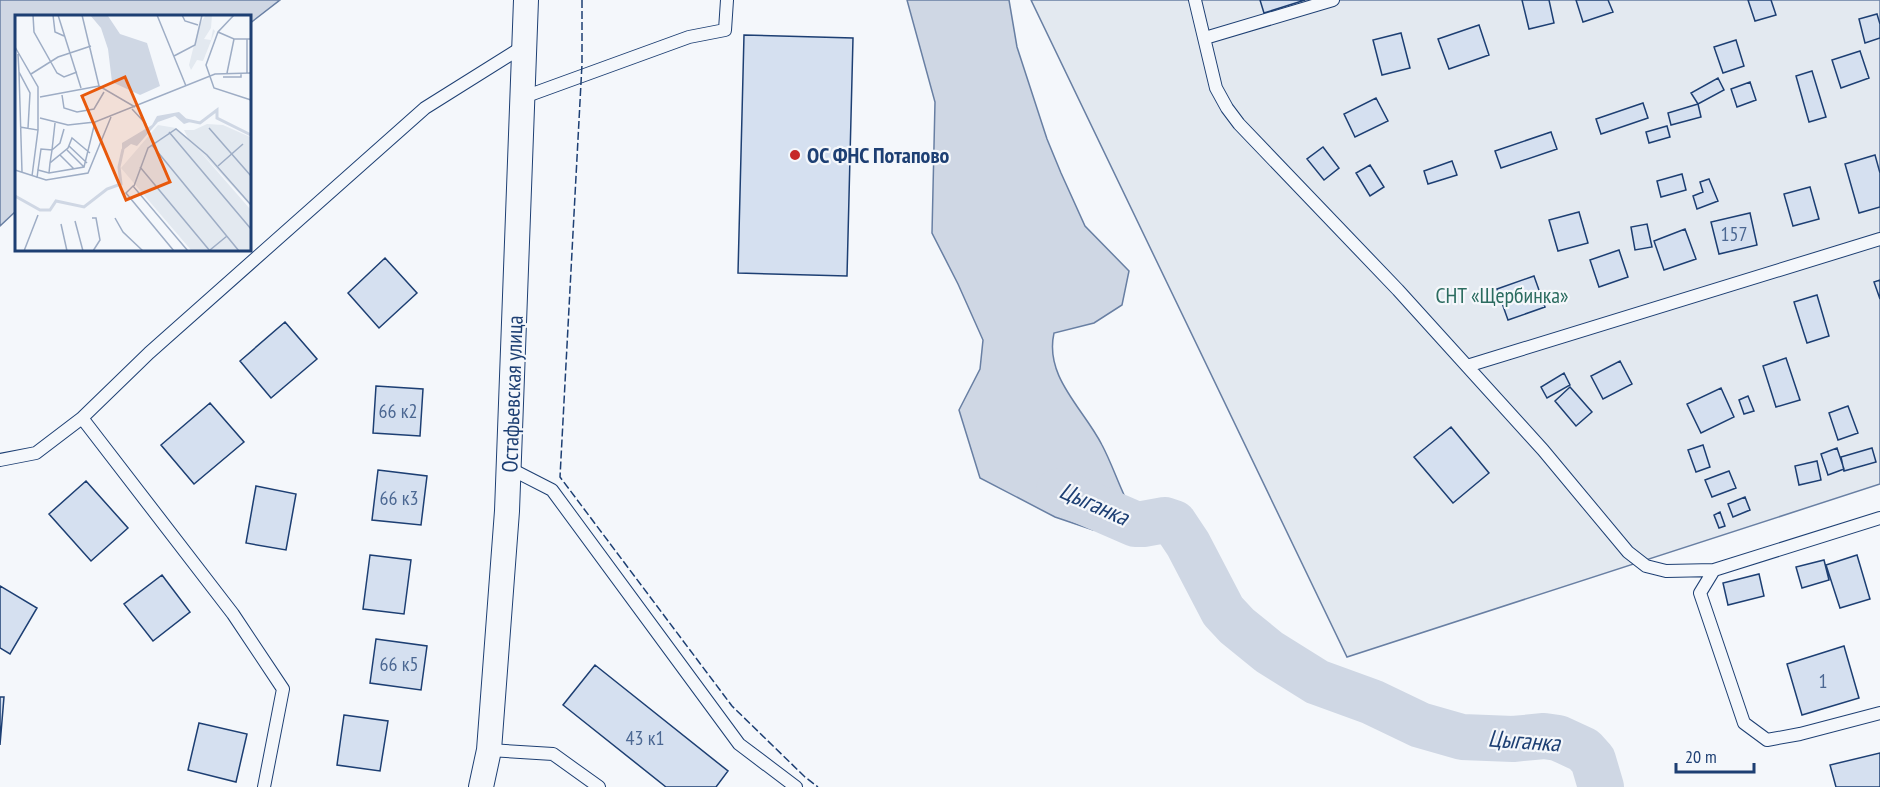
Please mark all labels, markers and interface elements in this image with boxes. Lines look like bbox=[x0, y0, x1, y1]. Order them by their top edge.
inset map bbox=[15, 15, 250, 250]
place label: ОС ФНС Потапово bbox=[807, 141, 950, 169]
marker: ОС ФНС Потапово bbox=[788, 148, 802, 162]
house number: 157 bbox=[1721, 221, 1748, 247]
park label: СНТ «Щербинка» bbox=[1435, 281, 1569, 309]
street label: Остафьевская улица bbox=[495, 315, 529, 473]
house number: 66 к2 bbox=[379, 398, 417, 424]
water label: Цыганка bbox=[1055, 475, 1135, 533]
house number: 66 к3 bbox=[380, 485, 418, 511]
house number: 66 к5 bbox=[380, 651, 418, 677]
house number: 1 bbox=[1819, 668, 1828, 694]
water label: Цыганка bbox=[1487, 723, 1562, 759]
house number: 43 к1 bbox=[626, 725, 664, 751]
scale bar bbox=[1676, 736, 1754, 774]
text: 20 m bbox=[1685, 745, 1717, 768]

